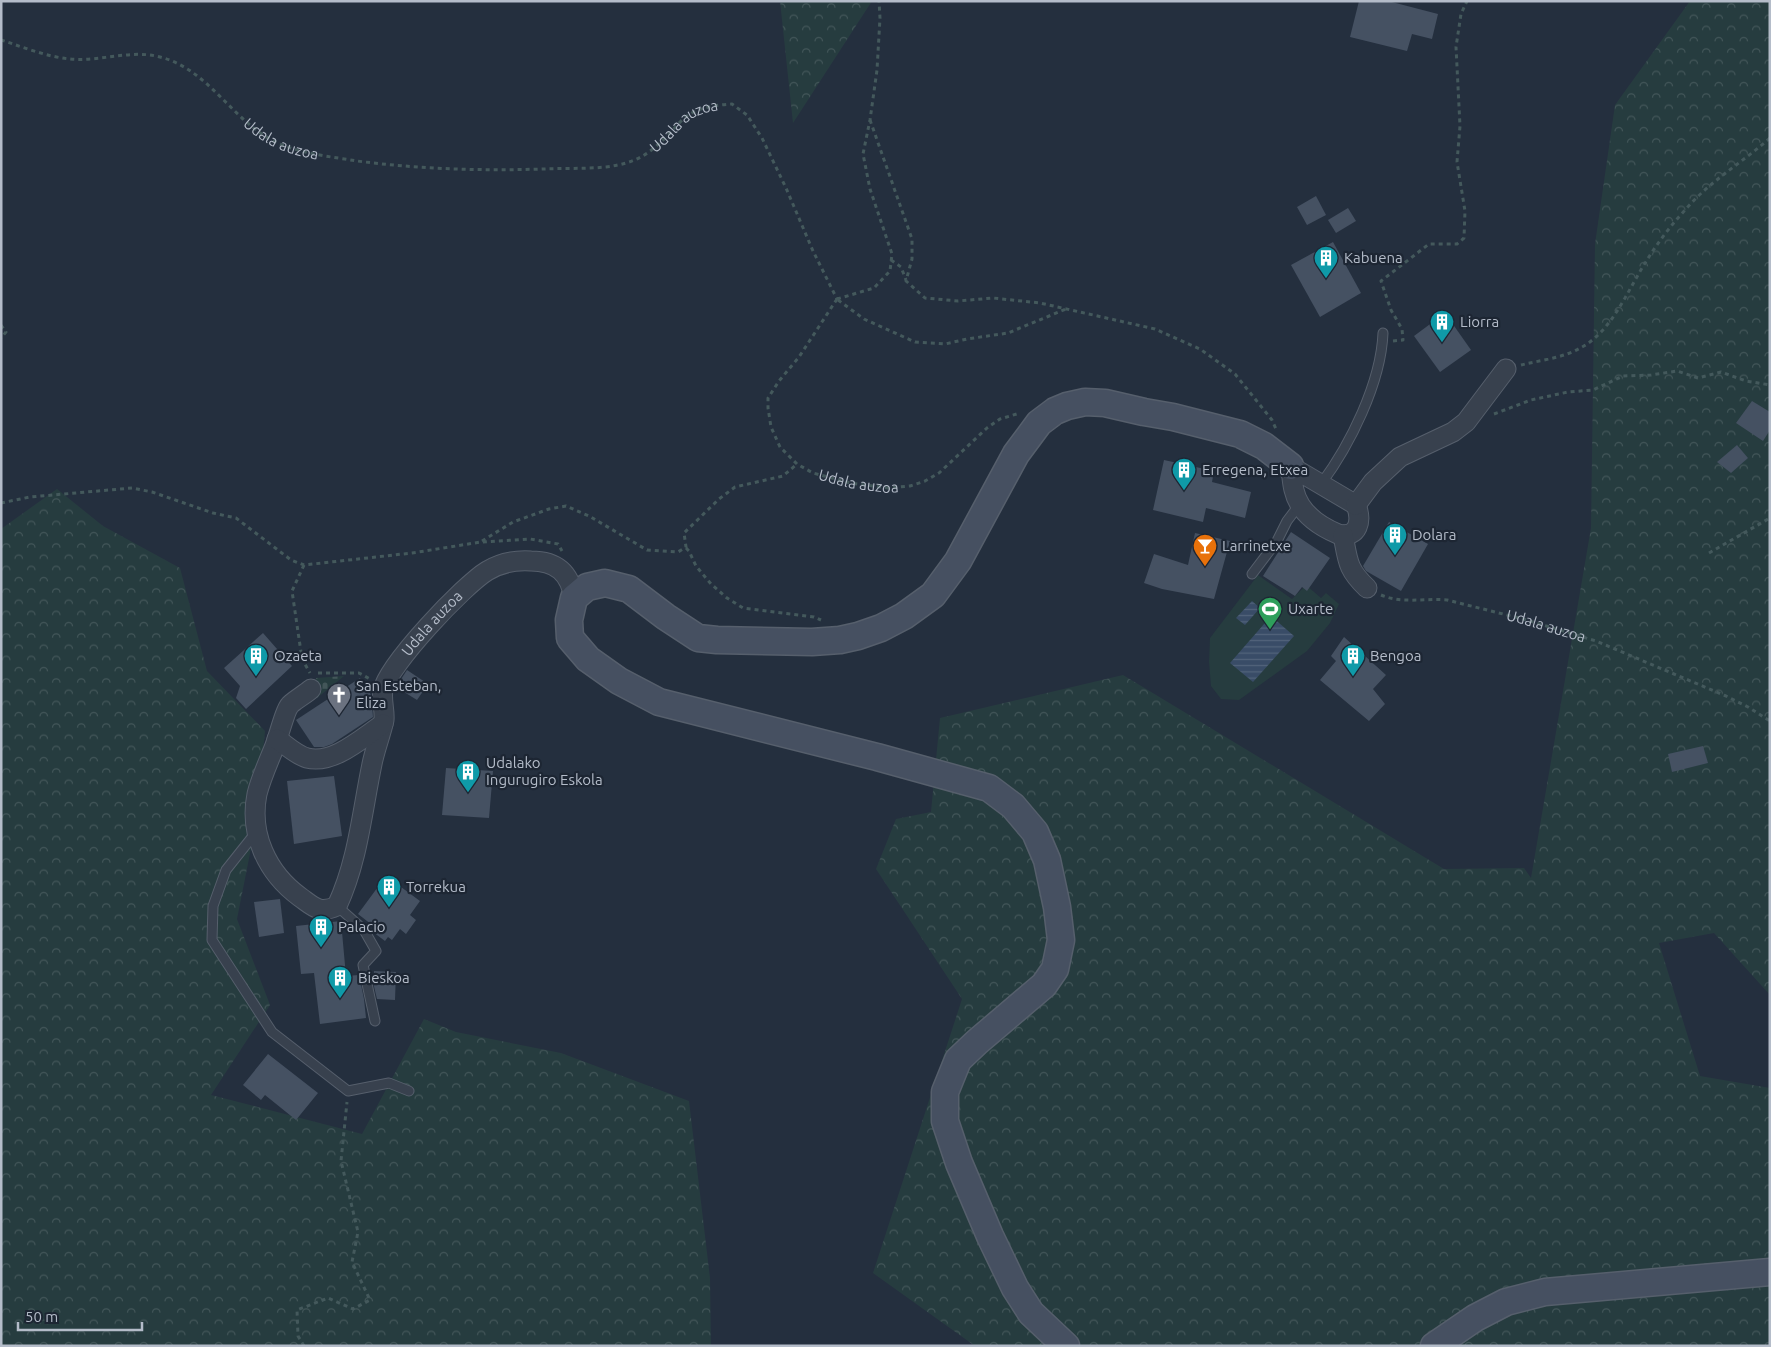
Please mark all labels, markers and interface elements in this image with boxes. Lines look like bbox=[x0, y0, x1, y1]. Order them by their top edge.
street label: Udala auzoa bbox=[646, 96, 719, 156]
street label: Udala auzoa bbox=[240, 114, 320, 163]
building icon: Kabuena bbox=[1313, 245, 1339, 279]
place label: Kabuena bbox=[1344, 249, 1403, 266]
building icon: Liorra bbox=[1429, 309, 1455, 343]
place label: Liorra bbox=[1460, 313, 1499, 330]
building icon: Erregena, Etxea bbox=[1171, 457, 1197, 491]
place label: Erregena, Etxea bbox=[1202, 461, 1308, 478]
street label: Udala auzoa bbox=[817, 466, 899, 496]
building icon: Dolara bbox=[1382, 522, 1408, 556]
place label: Dolara bbox=[1412, 526, 1456, 543]
bar icon: Larrinetxe bbox=[1192, 533, 1218, 567]
place label: Larrinetxe bbox=[1222, 537, 1291, 554]
street label: Udala auzoa bbox=[398, 587, 466, 659]
sports icon: Uxarte bbox=[1257, 596, 1283, 630]
place label: Uxarte bbox=[1288, 600, 1333, 617]
street label: Udala auzoa bbox=[1505, 606, 1588, 645]
building icon: Ozaeta bbox=[243, 643, 269, 677]
building icon: Bengoa bbox=[1340, 643, 1366, 677]
place label: Ozaeta bbox=[274, 647, 322, 664]
place label: Bengoa bbox=[1370, 647, 1421, 664]
place label: San Esteban, Eliza bbox=[356, 677, 441, 711]
church icon: San Esteban, Eliza bbox=[326, 682, 352, 716]
place label: Udalako Ingurugiro Eskola bbox=[486, 754, 603, 788]
building icon: Udalako Ingurugiro Eskola bbox=[455, 759, 481, 793]
building icon: Torrekua bbox=[376, 874, 402, 908]
place label: Torrekua bbox=[406, 878, 466, 895]
building icon: Palacio bbox=[308, 914, 334, 948]
place label: Palacio bbox=[338, 918, 386, 935]
building icon: Bieskoa bbox=[327, 965, 353, 999]
place label: Bieskoa bbox=[358, 969, 410, 986]
scale bar bbox=[18, 1300, 141, 1332]
text: 50 m bbox=[25, 1308, 58, 1325]

